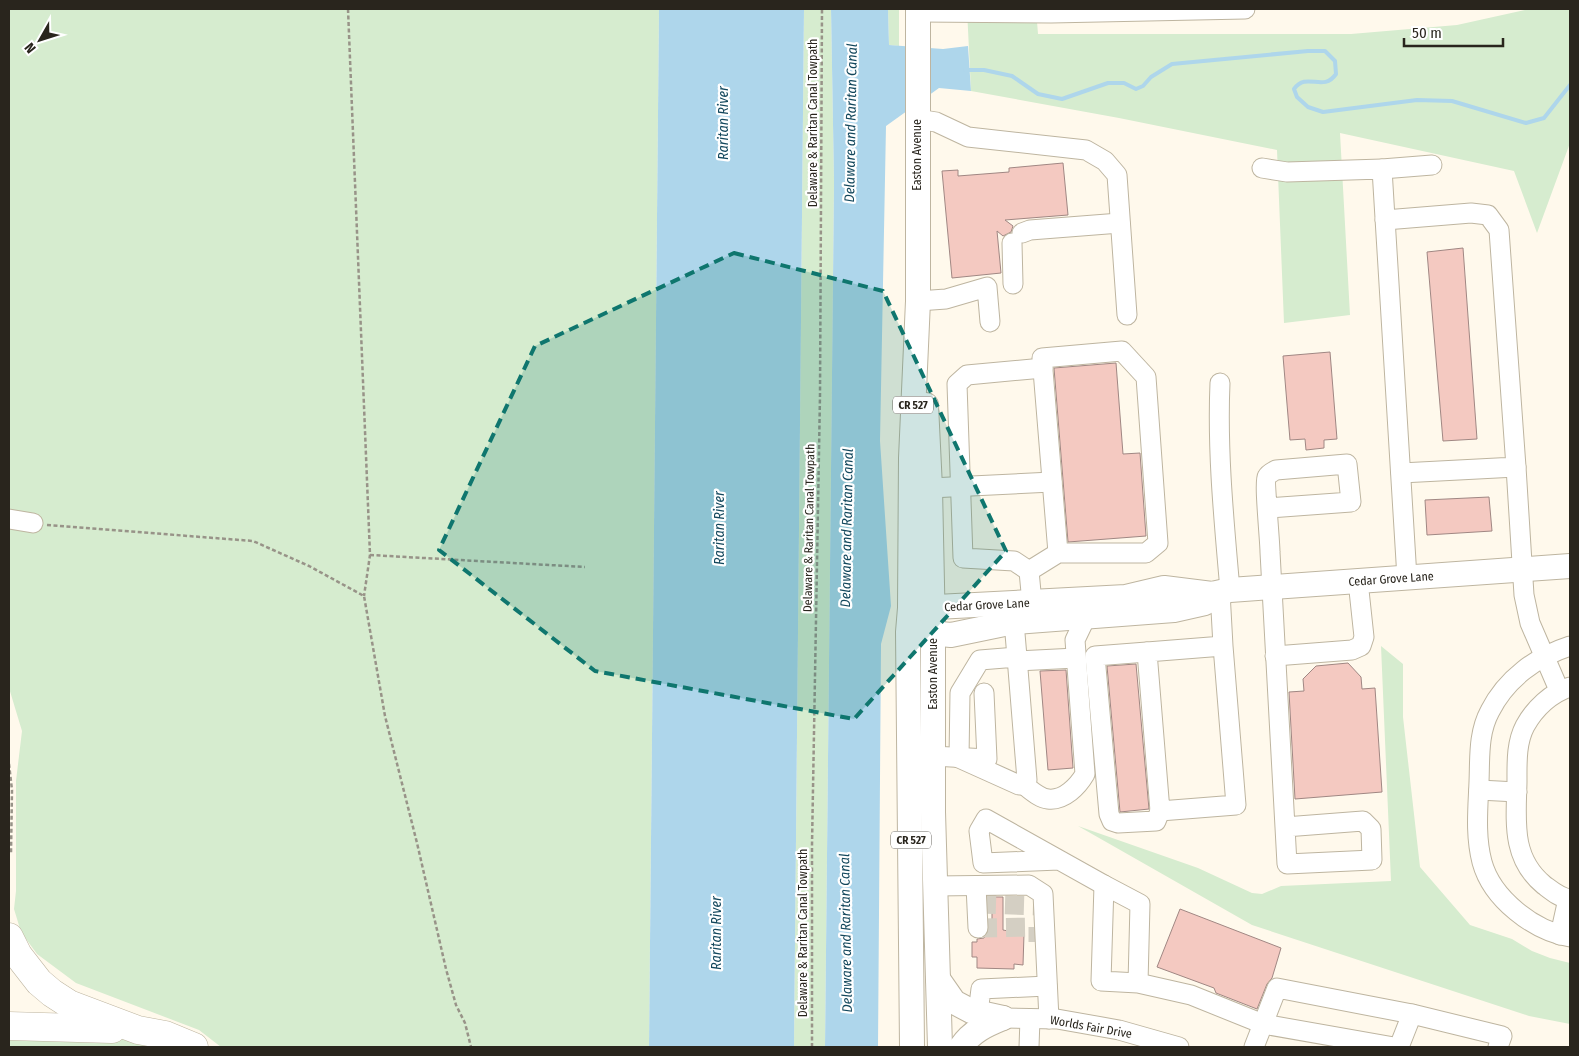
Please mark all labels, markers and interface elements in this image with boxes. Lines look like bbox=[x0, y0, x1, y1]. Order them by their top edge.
north arrow bbox=[15, 15, 65, 65]
scale bar bbox=[1404, 15, 1503, 47]
text: 50 m bbox=[1412, 24, 1442, 42]
text: N bbox=[21, 39, 40, 56]
street label: Delaware & Raritan Canal Towpath bbox=[806, 39, 820, 207]
water label: Delaware and Raritan Canal bbox=[841, 43, 861, 203]
water label: Raritan River bbox=[715, 85, 732, 160]
street label: Easton Avenue bbox=[910, 119, 924, 191]
road number: CR 527 bbox=[893, 396, 933, 414]
street label: Delaware & Raritan Canal Towpath bbox=[801, 444, 817, 612]
water label: Delaware and Raritan Canal bbox=[837, 448, 857, 608]
water label: Raritan River bbox=[711, 490, 728, 565]
street label: Cedar Grove Lane bbox=[1348, 569, 1434, 589]
street label: Cedar Grove Lane bbox=[944, 596, 1030, 614]
street label: Easton Avenue bbox=[926, 638, 940, 710]
road number: CR 527 bbox=[891, 832, 931, 848]
street label: Delaware & Raritan Canal Towpath bbox=[796, 849, 810, 1017]
water label: Delaware and Raritan Canal bbox=[836, 853, 856, 1013]
water label: Raritan River bbox=[708, 895, 725, 970]
street label: Worlds Fair Drive bbox=[1049, 1013, 1133, 1041]

